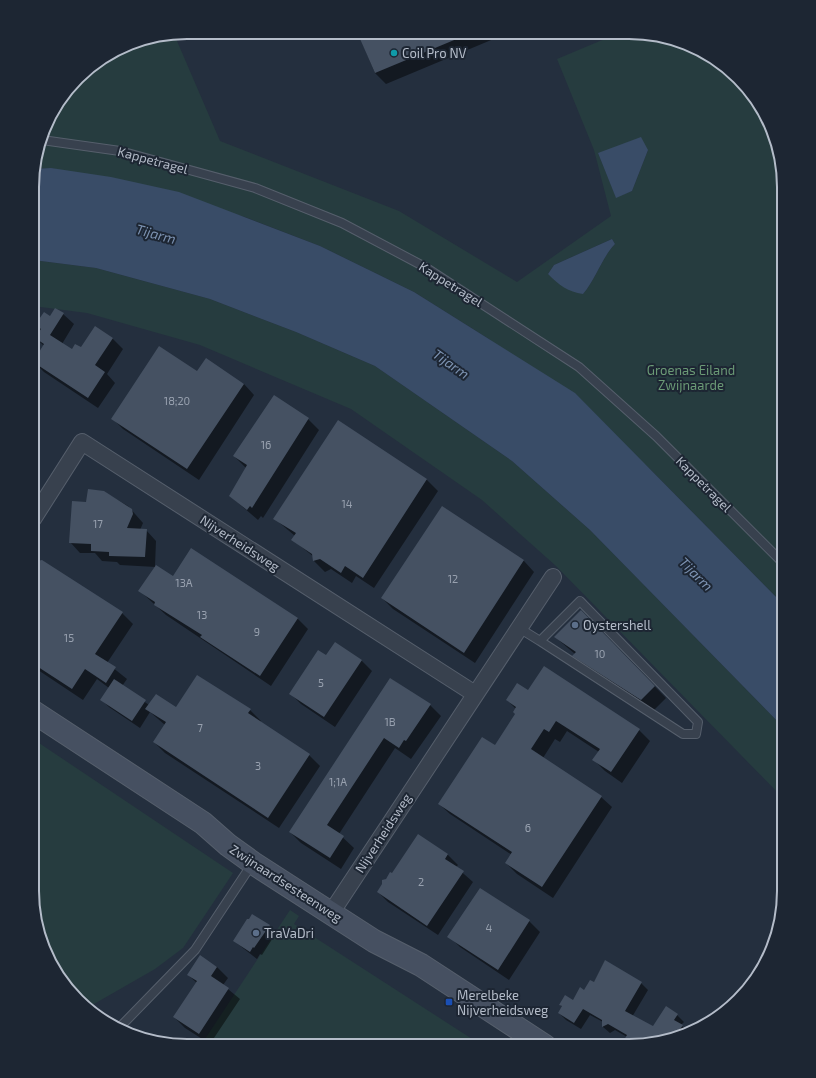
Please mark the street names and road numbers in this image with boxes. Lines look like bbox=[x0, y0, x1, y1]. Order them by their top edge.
street label: Kappetragel bbox=[116, 143, 190, 177]
street label: Kappetragel bbox=[416, 258, 486, 310]
street label: Kappetragel bbox=[673, 453, 735, 515]
street label: Nijverheidsweg bbox=[197, 511, 283, 575]
street label: Nijverheidsweg bbox=[351, 790, 415, 876]
street label: Zwijnaardsesteenweg bbox=[227, 841, 345, 925]

